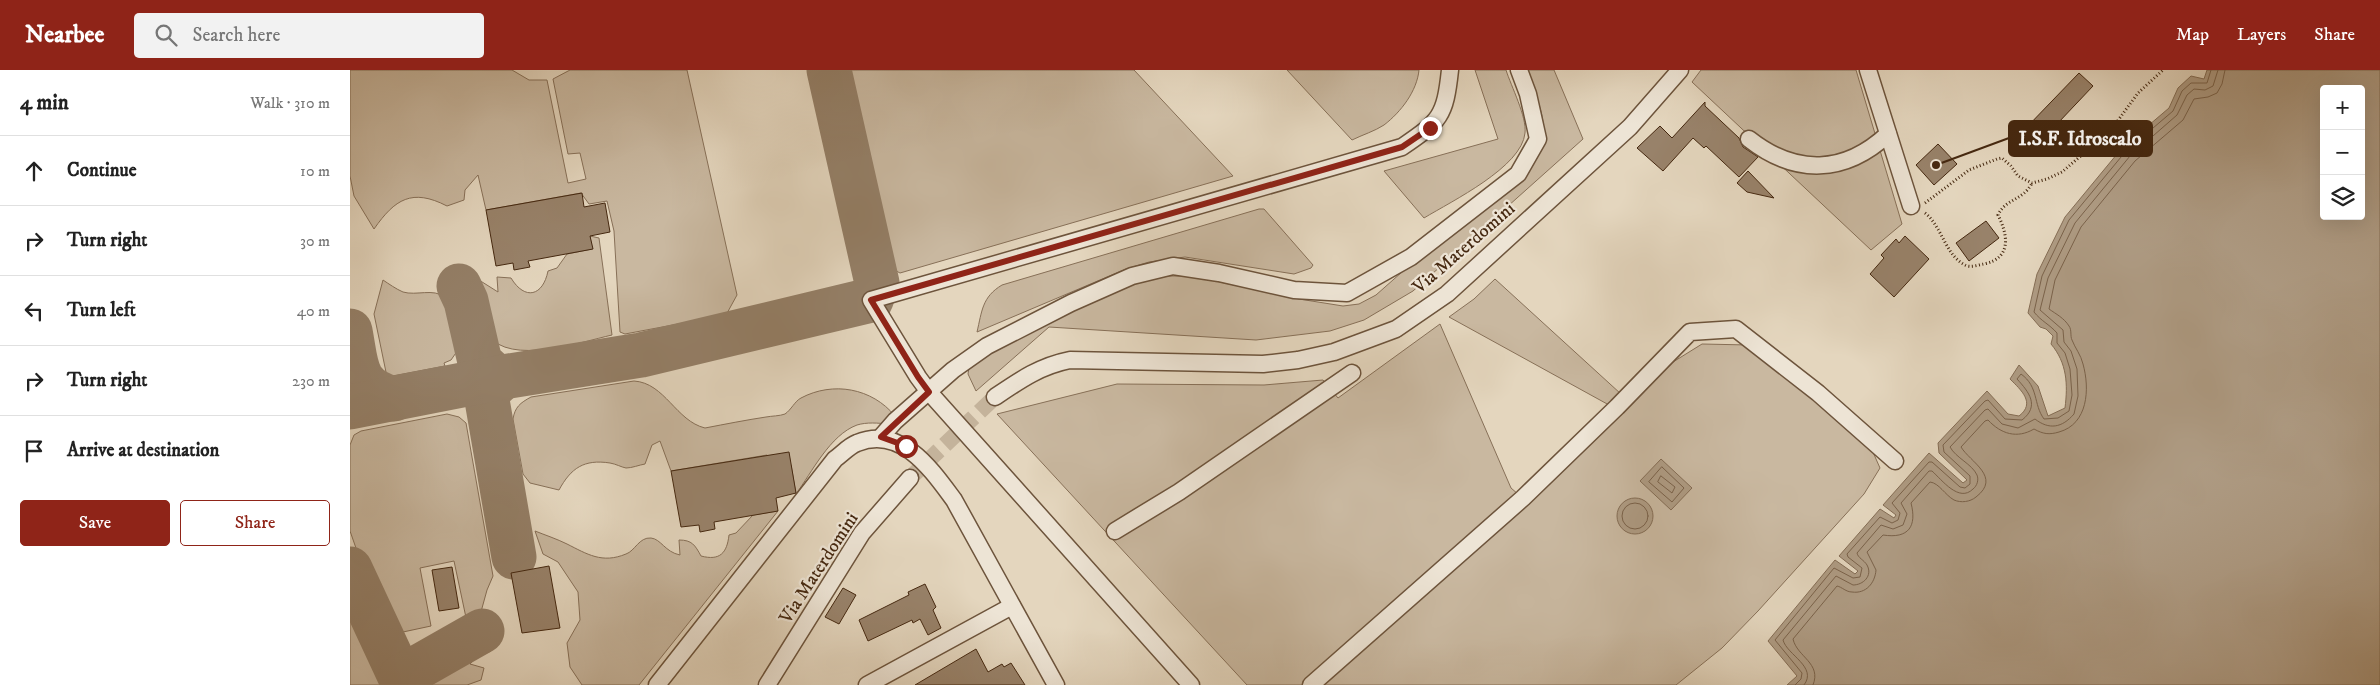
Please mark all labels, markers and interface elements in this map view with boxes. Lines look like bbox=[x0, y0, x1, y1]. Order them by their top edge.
search box bbox=[134, 13, 484, 58]
text: Nearbee bbox=[25, 20, 104, 50]
icon: search bbox=[152, 21, 180, 49]
text: Search here bbox=[192, 24, 280, 47]
text: Map bbox=[2176, 24, 2209, 46]
text: Layers bbox=[2237, 24, 2286, 46]
text: Share bbox=[2314, 24, 2355, 46]
map controls bbox=[2320, 85, 2365, 220]
button: + bbox=[2320, 85, 2365, 130]
text: 4 min bbox=[20, 90, 69, 116]
text: Walk · 310 m bbox=[250, 93, 330, 113]
route end bbox=[1419, 117, 1442, 140]
callout: I.S.F. Idroscalo bbox=[2009, 121, 2152, 156]
text: I.S.F. Idroscalo bbox=[2018, 127, 2142, 152]
button: − bbox=[2320, 130, 2365, 175]
icon: ahead bbox=[20, 157, 48, 185]
text: Continue bbox=[67, 159, 137, 182]
text: 10 m bbox=[300, 161, 330, 181]
button: layers bbox=[2320, 175, 2365, 220]
street label: Via Materdomini bbox=[1407, 197, 1520, 299]
icon: right bbox=[20, 227, 48, 255]
text: Turn right bbox=[67, 229, 147, 252]
text: 30 m bbox=[300, 231, 330, 251]
icon: left bbox=[20, 297, 48, 325]
text: Turn left bbox=[67, 299, 136, 322]
text: 40 m bbox=[297, 301, 330, 321]
icon: right bbox=[20, 367, 48, 395]
text: Turn right bbox=[67, 369, 147, 392]
text: 230 m bbox=[292, 371, 330, 391]
route start bbox=[895, 435, 918, 458]
icon: arrive bbox=[20, 437, 48, 465]
text: Arrive at destination bbox=[67, 439, 219, 462]
button: Save bbox=[20, 500, 170, 546]
button: Share bbox=[180, 500, 330, 546]
street label: Via Materdomini bbox=[774, 508, 864, 629]

